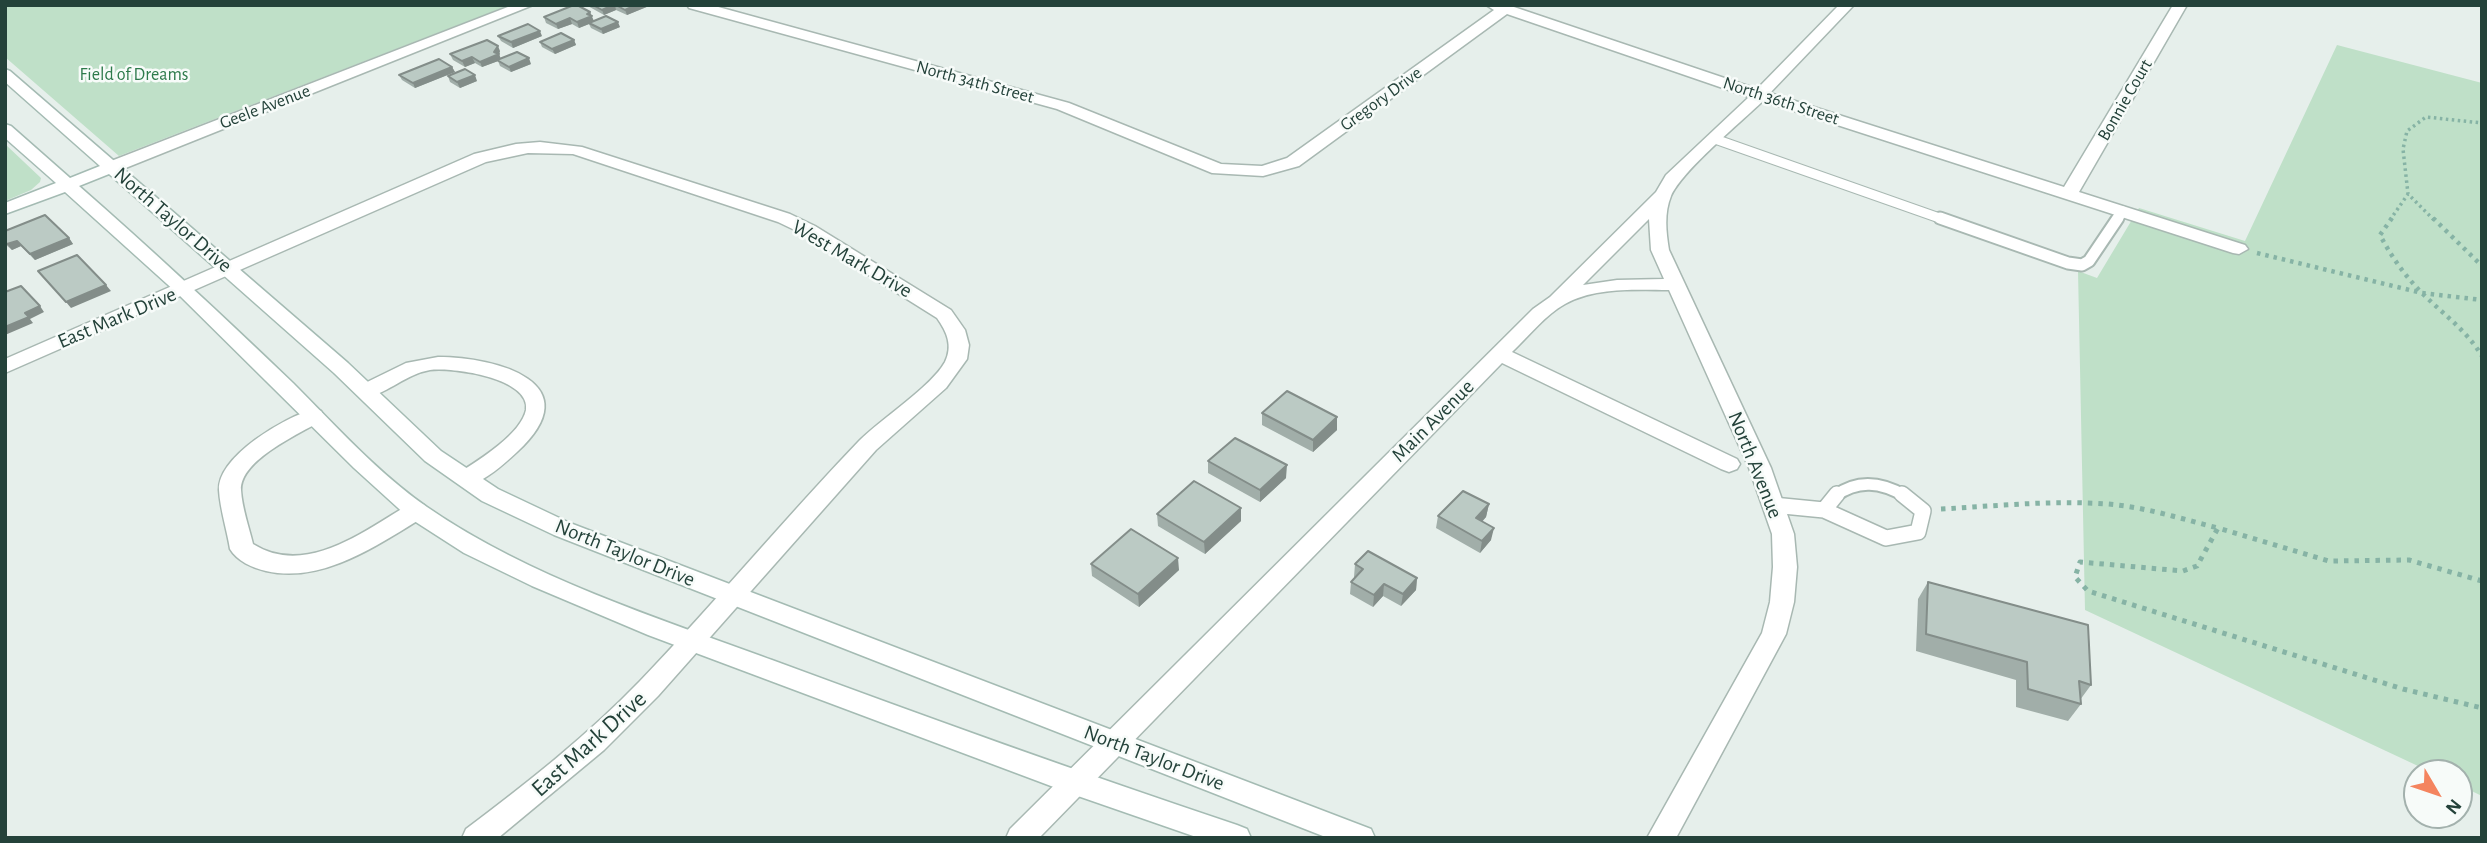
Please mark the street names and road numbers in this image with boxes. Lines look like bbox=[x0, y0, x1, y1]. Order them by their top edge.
street label: Bonnie Court bbox=[2093, 55, 2157, 145]
street label: North 34th Street bbox=[914, 56, 1036, 108]
street label: Gregory Drive bbox=[1336, 62, 1426, 136]
street label: North 36th Street bbox=[1720, 72, 1842, 130]
street label: Geele Avenue bbox=[217, 80, 313, 134]
street label: North Taylor Drive bbox=[109, 162, 237, 278]
street label: West Mark Drive bbox=[787, 214, 917, 304]
street label: East Mark Drive bbox=[54, 282, 180, 354]
street label: Main Avenue bbox=[1386, 374, 1480, 468]
street label: North Avenue bbox=[1722, 408, 1788, 522]
street label: North Taylor Drive bbox=[551, 514, 699, 592]
street label: East Mark Drive bbox=[526, 685, 652, 803]
street label: North Taylor Drive bbox=[1080, 720, 1228, 796]

